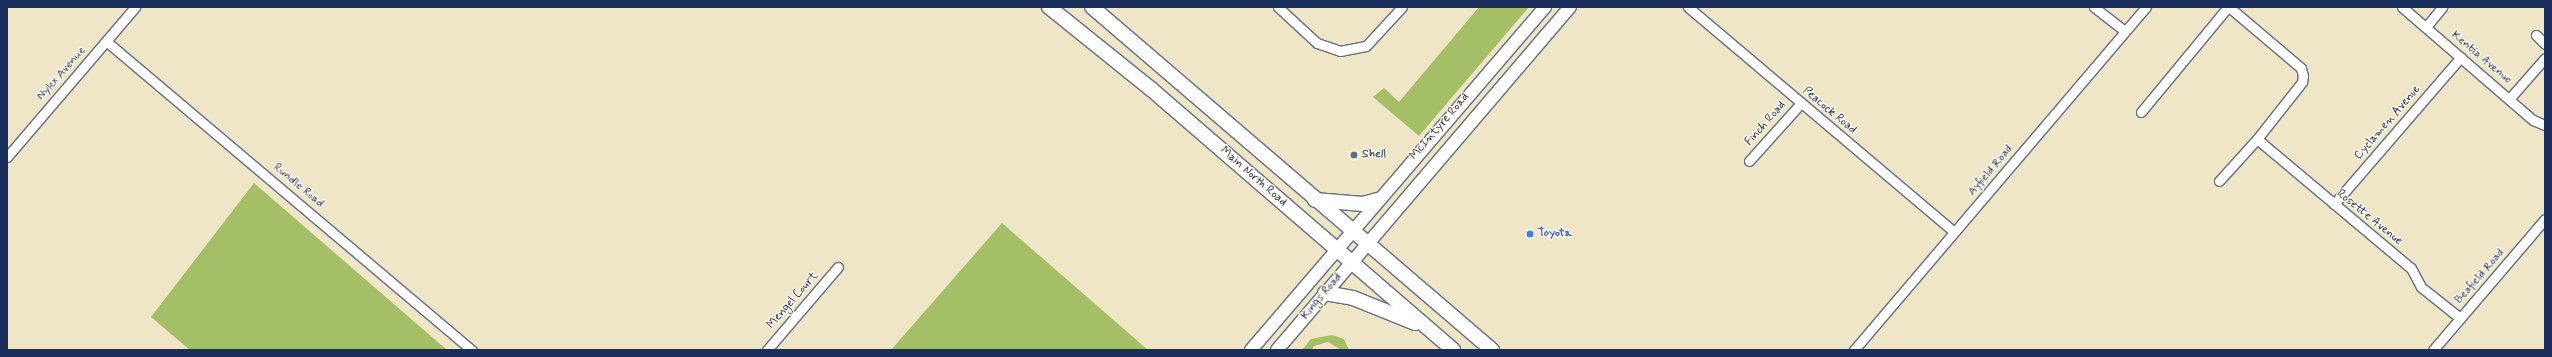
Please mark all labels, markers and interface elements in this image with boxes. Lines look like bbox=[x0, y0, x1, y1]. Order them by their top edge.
street label: Kentia Avenue bbox=[2447, 28, 2515, 88]
street label: Nylex Avenue bbox=[35, 44, 89, 104]
street label: Cyclamen Avenue bbox=[2351, 82, 2425, 164]
street label: Peacock Road bbox=[1799, 84, 1859, 138]
street label: McIntyre Road bbox=[1407, 91, 1473, 163]
street label: Finch Road bbox=[1743, 99, 1789, 149]
street label: Ayfield Road bbox=[1966, 143, 2016, 199]
street label: Main North Road bbox=[1216, 144, 1290, 210]
place label: Shell bbox=[1362, 148, 1386, 162]
marker: Shell bbox=[1349, 150, 1359, 160]
street label: Rundle Road bbox=[270, 161, 326, 211]
street label: Rosette Avenue bbox=[2333, 187, 2405, 249]
place label: Toyota bbox=[1538, 227, 1572, 241]
marker: Toyota bbox=[1525, 229, 1535, 239]
street label: Beafield Road bbox=[2452, 247, 2508, 307]
street label: Mengel Court bbox=[765, 270, 821, 332]
street label: Kings Road bbox=[1298, 271, 1346, 323]

